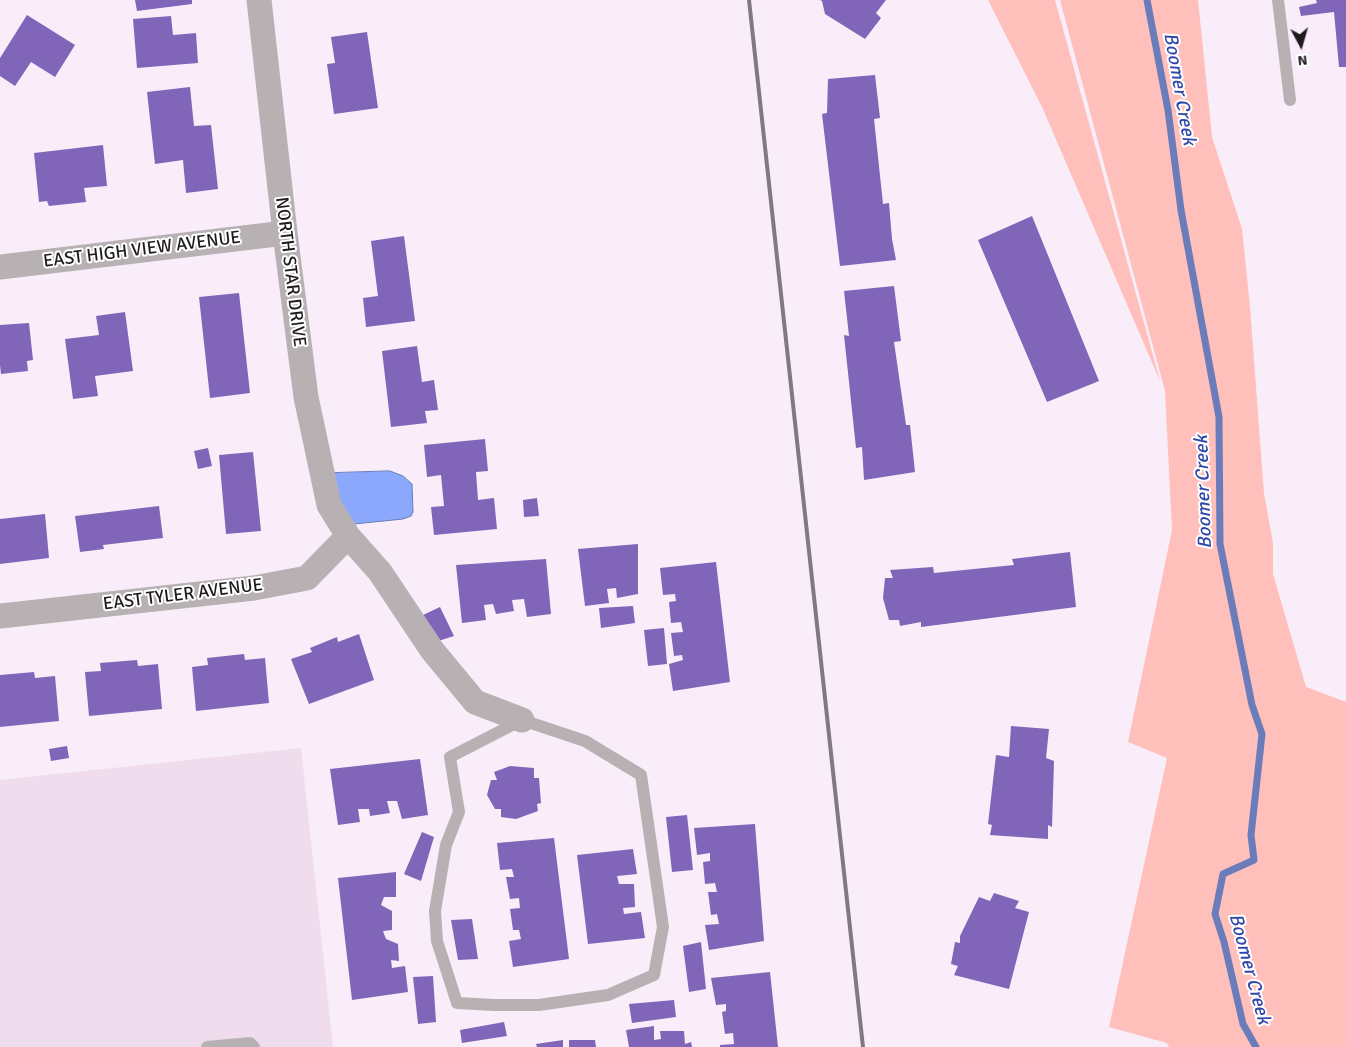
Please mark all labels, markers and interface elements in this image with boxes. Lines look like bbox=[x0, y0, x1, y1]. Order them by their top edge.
north arrow bbox=[1276, 20, 1326, 70]
water label: Boomer Creek bbox=[1158, 31, 1200, 147]
text: N bbox=[1297, 51, 1308, 69]
street label: NORTH STAR DRIVE bbox=[270, 196, 310, 348]
street label: EAST HIGH VIEW AVENUE bbox=[42, 227, 242, 273]
water label: Boomer Creek bbox=[1191, 435, 1217, 549]
street label: EAST TYLER AVENUE bbox=[102, 574, 264, 616]
water label: Boomer Creek bbox=[1223, 911, 1275, 1027]

